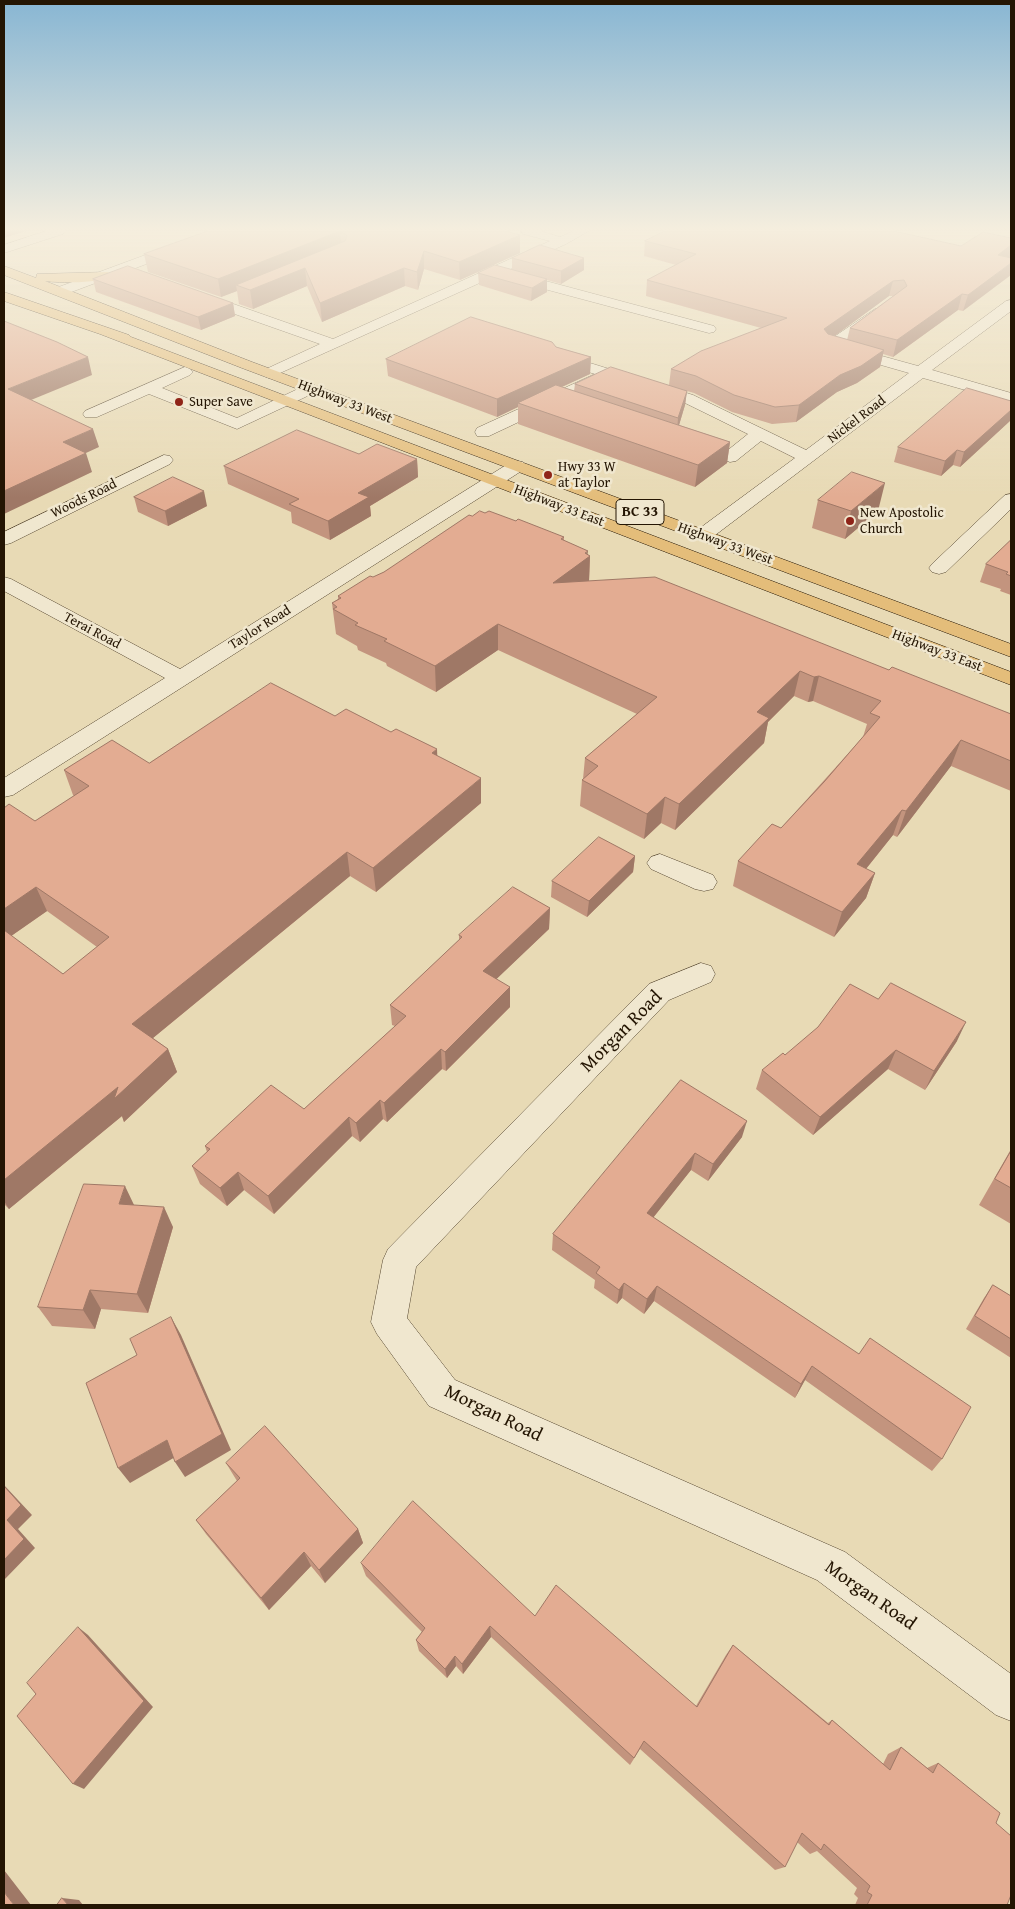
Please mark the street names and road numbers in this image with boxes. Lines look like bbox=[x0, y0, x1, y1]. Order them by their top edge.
street label: Highway 33 West bbox=[296, 376, 394, 428]
street label: Nickel Road bbox=[824, 393, 890, 447]
street label: Woods Road bbox=[48, 476, 120, 522]
street label: Highway 33 East bbox=[512, 481, 606, 531]
road number: BC 33 bbox=[616, 500, 664, 524]
street label: Highway 33 West bbox=[675, 519, 775, 569]
street label: Taylor Road bbox=[226, 602, 294, 654]
street label: Terai Road bbox=[60, 609, 124, 653]
street label: Highway 33 East bbox=[890, 626, 984, 676]
street label: Morgan Road bbox=[576, 986, 668, 1078]
street label: Morgan Road bbox=[440, 1380, 546, 1448]
street label: Morgan Road bbox=[820, 1556, 920, 1636]

